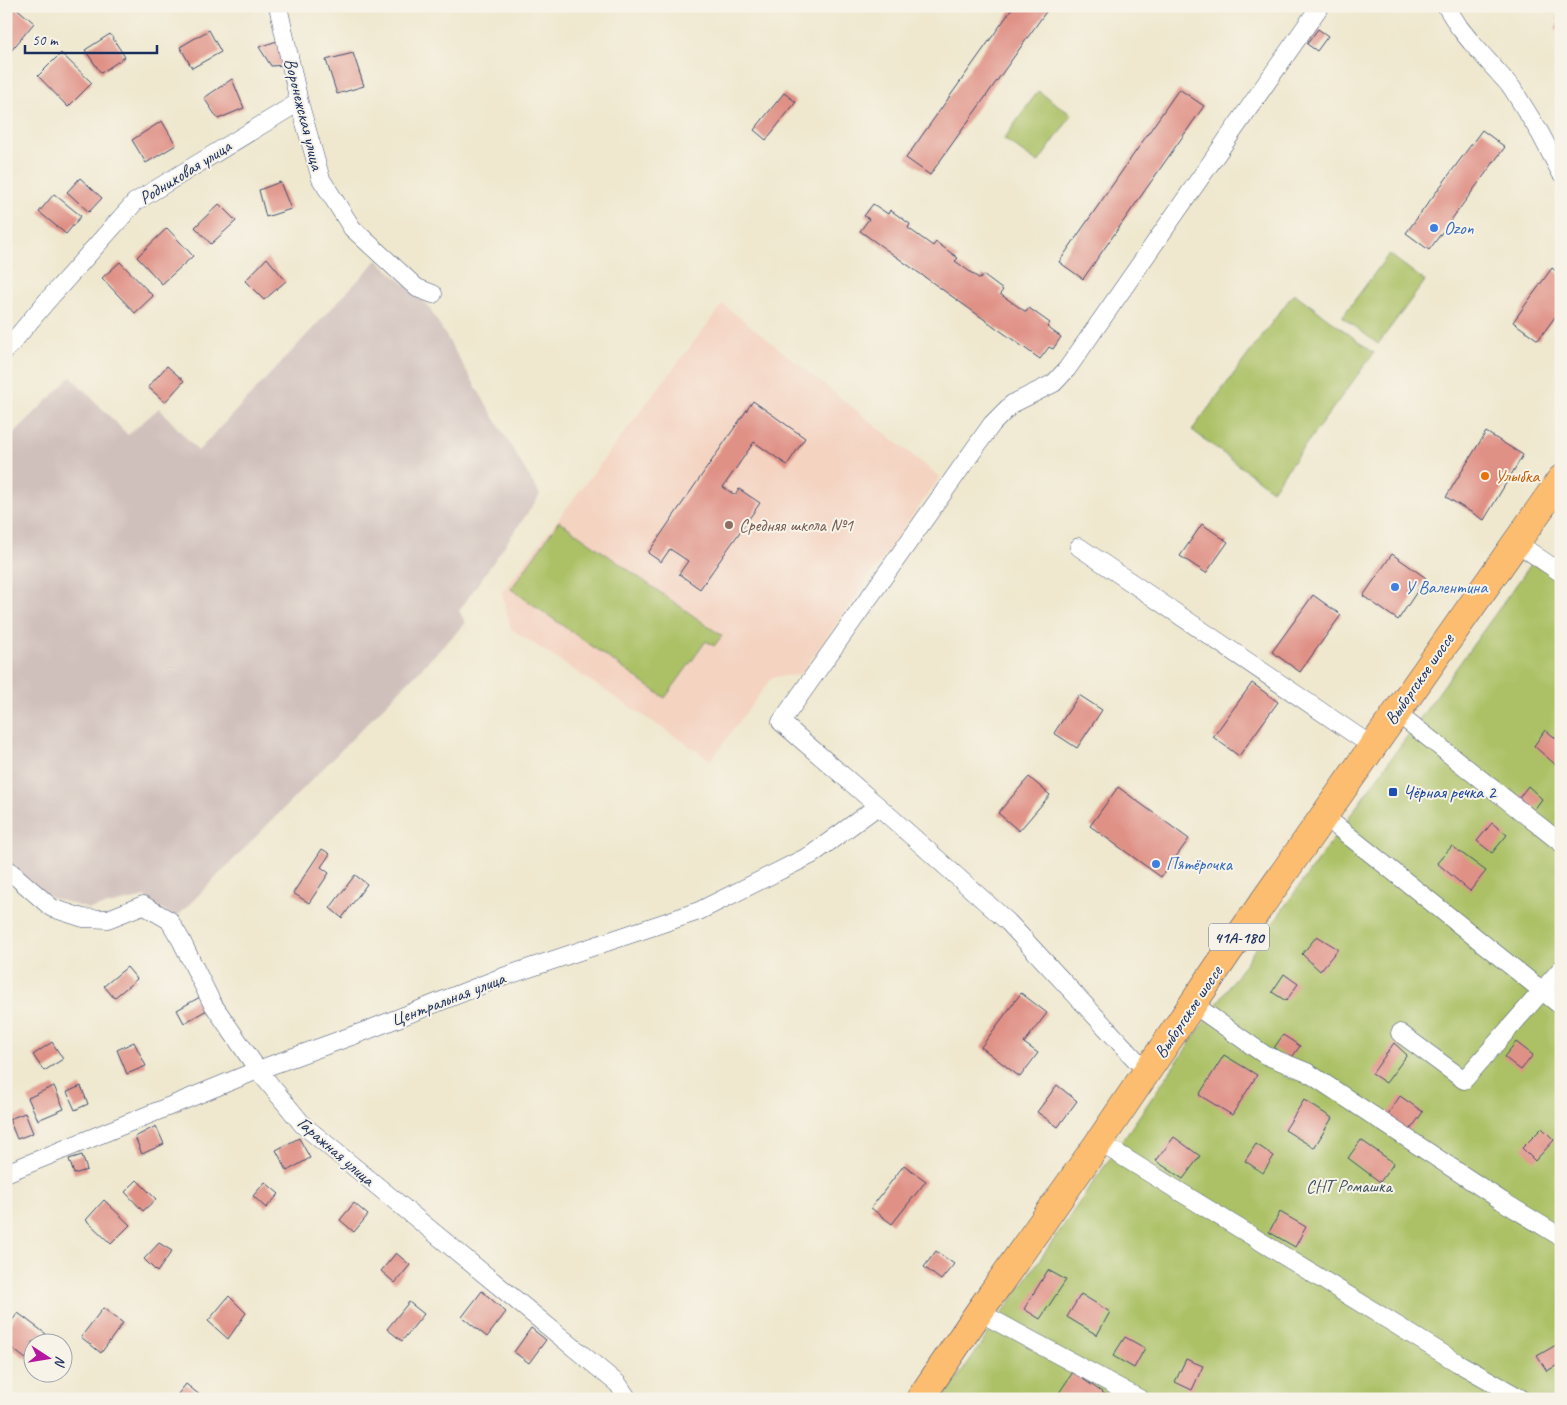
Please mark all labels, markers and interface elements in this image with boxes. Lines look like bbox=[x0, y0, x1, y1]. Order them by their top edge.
scale bar bbox=[25, 22, 158, 54]
text: 50 m bbox=[32, 31, 59, 50]
street label: Воронежская улица bbox=[279, 56, 329, 174]
street label: Родниковая улица bbox=[135, 134, 237, 209]
place label: Ozon bbox=[1444, 217, 1474, 239]
marker: Ozon bbox=[1428, 222, 1440, 234]
place label: Улыбка bbox=[1495, 465, 1540, 487]
marker: Улыбка bbox=[1479, 470, 1491, 482]
place label: Средняя школа №1 bbox=[739, 514, 854, 536]
marker: Средняя школа №1 bbox=[723, 519, 735, 531]
place label: У Валентина bbox=[1405, 576, 1489, 598]
marker: У Валентина bbox=[1389, 581, 1401, 593]
street label: Выборгское шоссе bbox=[1379, 628, 1459, 729]
place label: Чёрная речка 2 bbox=[1403, 781, 1498, 803]
marker: Чёрная речка 2 bbox=[1387, 786, 1399, 798]
place label: Пятёрочка bbox=[1166, 853, 1234, 875]
marker: Пятёрочка bbox=[1150, 858, 1162, 870]
road number: 41А-180 bbox=[1209, 924, 1269, 950]
street label: Выборгское шоссе bbox=[1149, 961, 1227, 1062]
street label: Центральная улица bbox=[388, 967, 509, 1031]
street label: Гаражная улица bbox=[293, 1112, 380, 1191]
park label: СНТ Ромашка bbox=[1306, 1175, 1394, 1197]
north arrow bbox=[22, 1332, 72, 1382]
text: N bbox=[51, 1355, 69, 1369]

